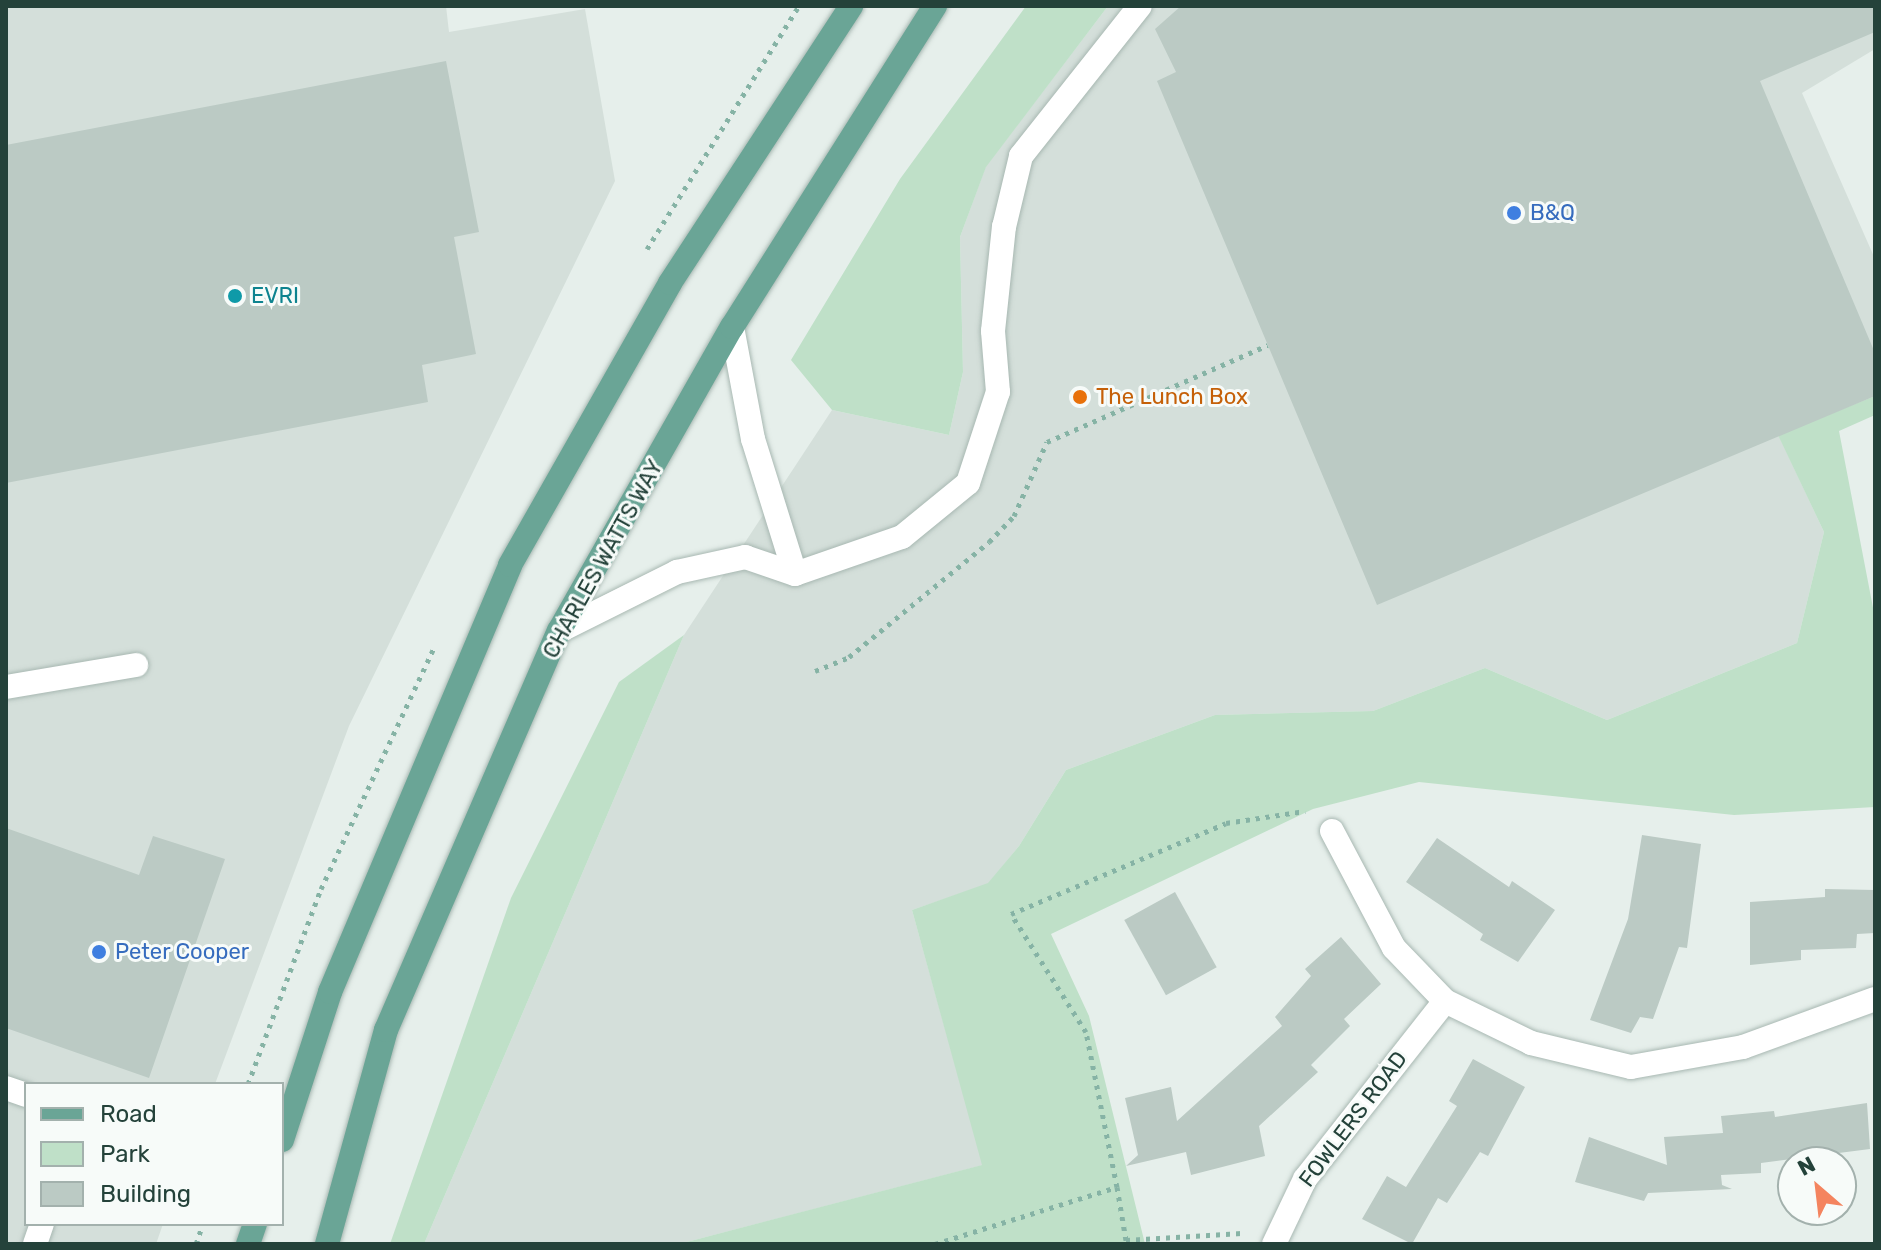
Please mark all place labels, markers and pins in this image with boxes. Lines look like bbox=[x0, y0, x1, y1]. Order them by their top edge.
place label: B&Q bbox=[1530, 200, 1575, 226]
marker: B&Q bbox=[1505, 204, 1523, 222]
place label: EVRI bbox=[251, 283, 299, 309]
marker: EVRI bbox=[226, 287, 244, 305]
place label: The Lunch Box bbox=[1096, 384, 1248, 410]
marker: The Lunch Box bbox=[1071, 388, 1089, 406]
place label: Peter Cooper bbox=[115, 939, 250, 965]
marker: Peter Cooper bbox=[90, 943, 108, 961]

